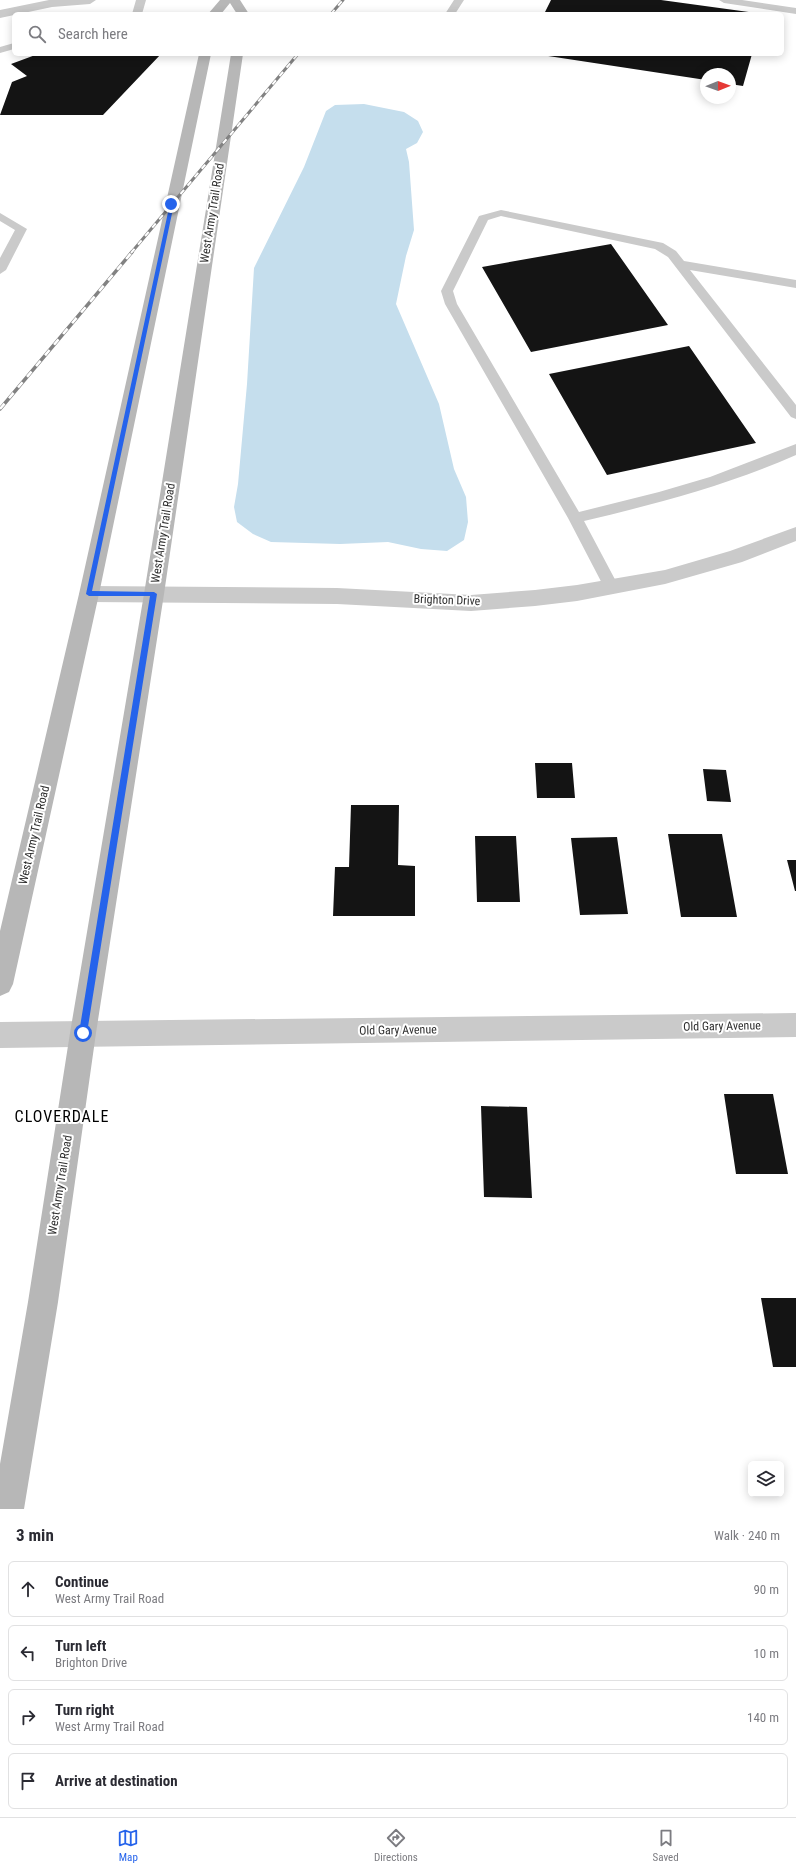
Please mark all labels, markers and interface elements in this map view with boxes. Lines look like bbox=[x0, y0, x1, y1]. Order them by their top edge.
search box bbox=[12, 12, 784, 56]
icon: search bbox=[26, 23, 48, 45]
text: Search here bbox=[58, 25, 128, 43]
north arrow bbox=[700, 68, 736, 104]
street label: West Army Trail Road bbox=[197, 162, 227, 264]
route end bbox=[162, 195, 180, 213]
street label: West Army Trail Road bbox=[148, 482, 178, 584]
street label: Brighton Drive bbox=[413, 592, 481, 608]
street label: West Army Trail Road bbox=[16, 784, 52, 886]
street label: Old Gary Avenue bbox=[683, 1018, 761, 1034]
street label: Old Gary Avenue bbox=[359, 1022, 437, 1038]
route start bbox=[74, 1024, 92, 1042]
district label: CLOVERDALE bbox=[15, 1107, 109, 1126]
street label: West Army Trail Road bbox=[45, 1134, 75, 1236]
map controls bbox=[748, 1461, 784, 1497]
button: layers bbox=[748, 1461, 784, 1497]
text: 3 min bbox=[16, 1525, 54, 1545]
text: Walk · 240 m bbox=[714, 1528, 780, 1543]
text: Continue bbox=[55, 1573, 109, 1591]
icon: ahead bbox=[17, 1578, 39, 1600]
text: 90 m bbox=[753, 1582, 779, 1597]
text: West Army Trail Road bbox=[55, 1591, 164, 1606]
text: Turn left bbox=[55, 1637, 106, 1655]
icon: left bbox=[17, 1642, 39, 1664]
text: 10 m bbox=[753, 1646, 779, 1661]
text: Brighton Drive bbox=[55, 1655, 127, 1670]
text: Turn right bbox=[55, 1701, 114, 1719]
icon: right bbox=[17, 1706, 39, 1728]
text: 140 m bbox=[747, 1710, 779, 1725]
text: West Army Trail Road bbox=[55, 1719, 164, 1734]
icon: arrive bbox=[17, 1770, 39, 1792]
text: Arrive at destination bbox=[55, 1772, 178, 1790]
tab: Map bbox=[117, 1827, 139, 1864]
tab: Directions bbox=[374, 1827, 418, 1864]
tab: Saved bbox=[653, 1827, 679, 1864]

